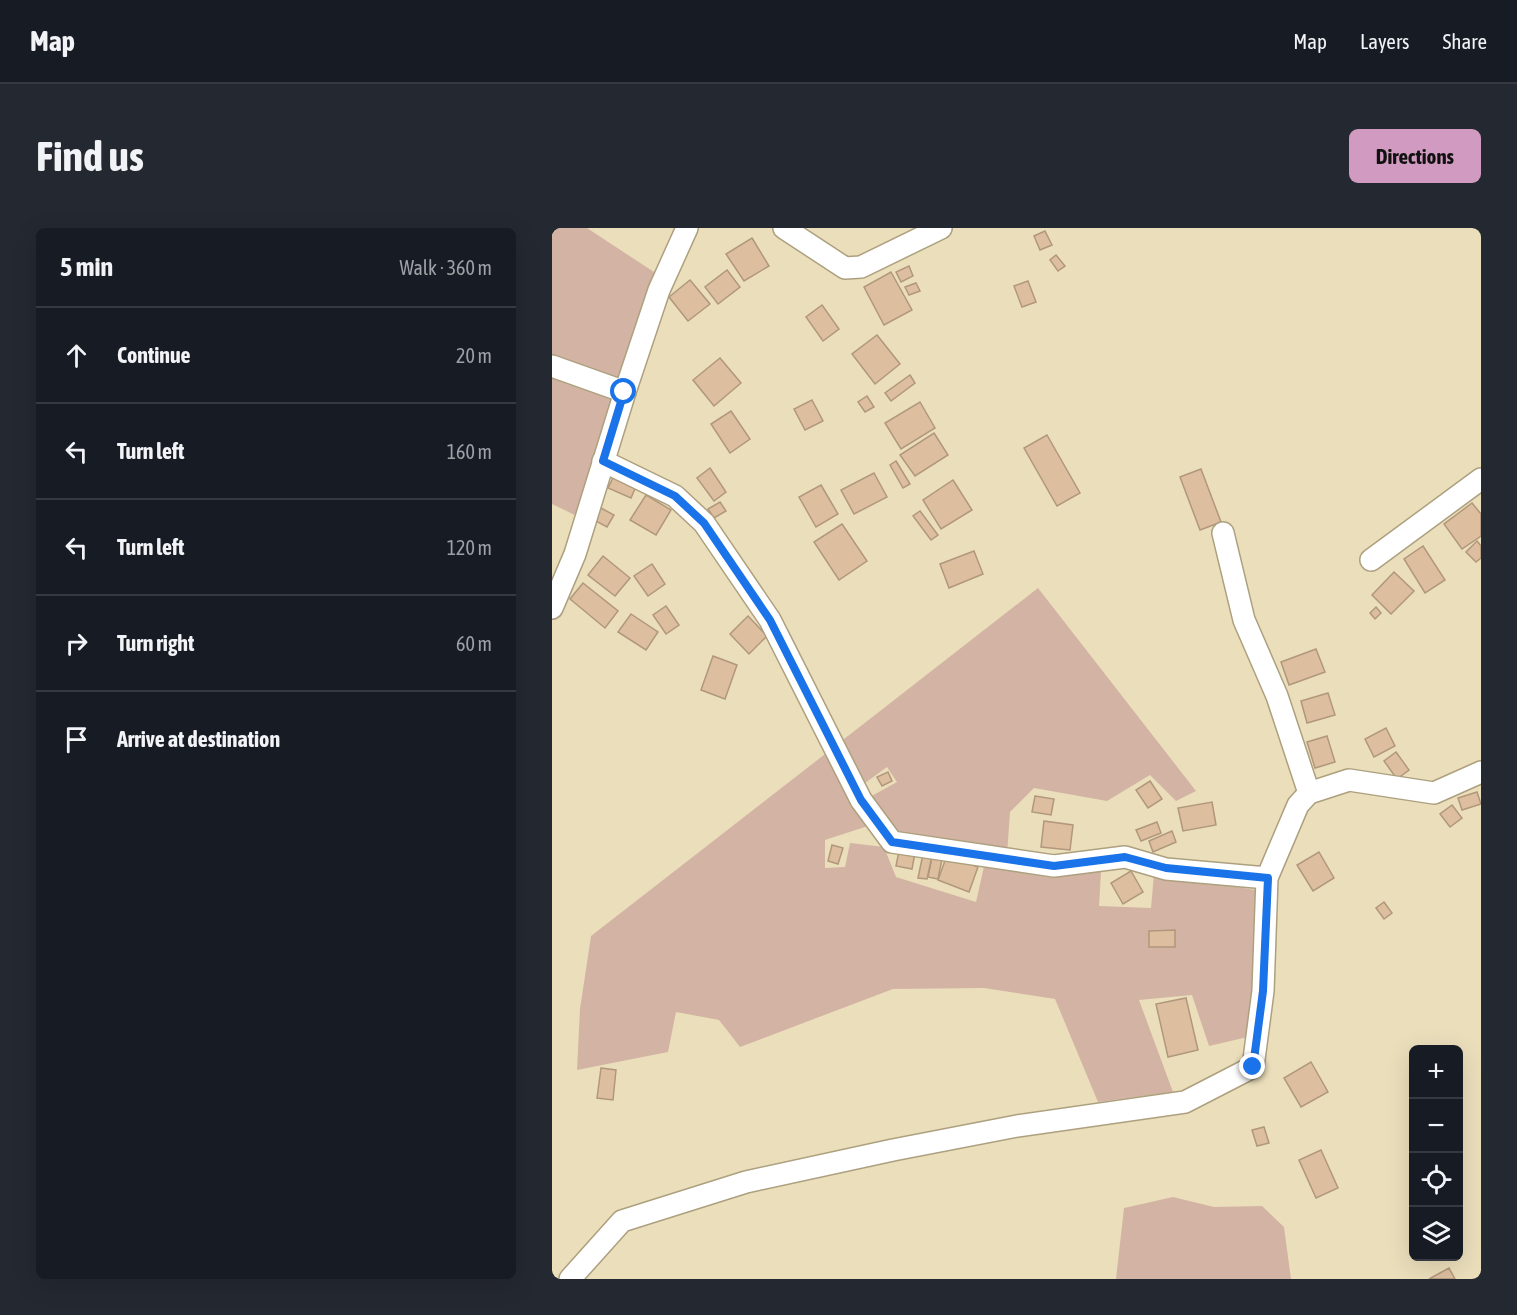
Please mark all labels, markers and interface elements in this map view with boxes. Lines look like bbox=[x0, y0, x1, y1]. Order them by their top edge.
text: Map bbox=[30, 25, 75, 57]
text: Map bbox=[1293, 29, 1327, 53]
text: Layers bbox=[1360, 29, 1410, 53]
text: Share bbox=[1443, 29, 1487, 53]
button: Directions bbox=[1349, 129, 1481, 183]
text: Find us bbox=[36, 132, 144, 180]
text: 5 min bbox=[60, 252, 113, 282]
text: Walk · 360 m bbox=[400, 256, 492, 279]
icon: ahead bbox=[60, 339, 93, 372]
text: Continue bbox=[117, 342, 191, 368]
text: 20 m bbox=[456, 344, 492, 367]
route start bbox=[610, 378, 636, 404]
icon: left bbox=[60, 435, 93, 468]
text: Turn left bbox=[117, 438, 184, 464]
text: 160 m bbox=[447, 440, 492, 463]
icon: left bbox=[60, 531, 93, 564]
text: Turn left bbox=[117, 534, 184, 560]
text: 120 m bbox=[447, 536, 492, 559]
icon: right bbox=[60, 627, 93, 660]
text: Turn right bbox=[117, 630, 194, 656]
text: 60 m bbox=[456, 632, 492, 655]
icon: arrive bbox=[60, 723, 93, 756]
text: Arrive at destination bbox=[117, 726, 280, 752]
map controls bbox=[1409, 1045, 1463, 1261]
button: + bbox=[1409, 1045, 1463, 1099]
route end bbox=[1239, 1053, 1265, 1079]
button: − bbox=[1409, 1099, 1463, 1153]
button: locate bbox=[1409, 1153, 1463, 1207]
button: layers bbox=[1409, 1207, 1463, 1261]

